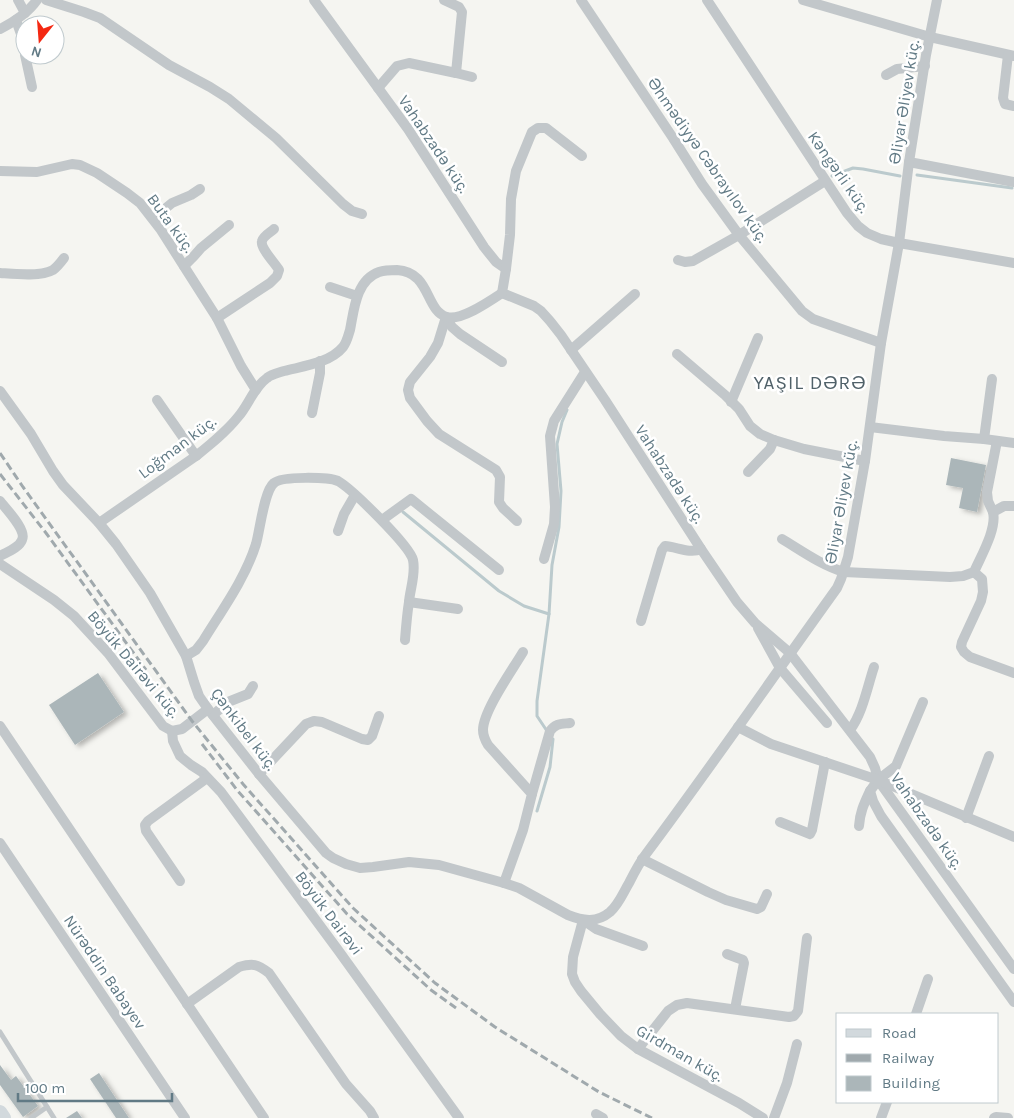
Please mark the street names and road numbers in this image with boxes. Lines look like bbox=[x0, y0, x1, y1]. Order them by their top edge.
street label: Əliyar Əliyev küç. bbox=[885, 38, 923, 166]
street label: Əhmədiyyə Cəbrayılov küç. bbox=[644, 74, 772, 246]
street label: Vahabzadə küç. bbox=[394, 92, 474, 197]
street label: Kəngərli küç. bbox=[804, 128, 874, 216]
street label: Buta küç. bbox=[143, 190, 199, 256]
street label: Loğman küç. bbox=[134, 412, 220, 482]
street label: Vahabzadə küç. bbox=[631, 421, 709, 527]
street label: Əliyar Əliyev küç. bbox=[821, 438, 861, 566]
street label: Böyük Dairəvi küç. bbox=[84, 607, 184, 721]
street label: Çənkibel küç. bbox=[207, 684, 281, 774]
street label: Vahabzadə küç. bbox=[887, 769, 967, 873]
street label: Böyük Dairəvi bbox=[291, 867, 367, 959]
street label: Nürəddin Babayev bbox=[60, 911, 150, 1033]
street label: Girdman küç. bbox=[633, 1020, 727, 1086]

